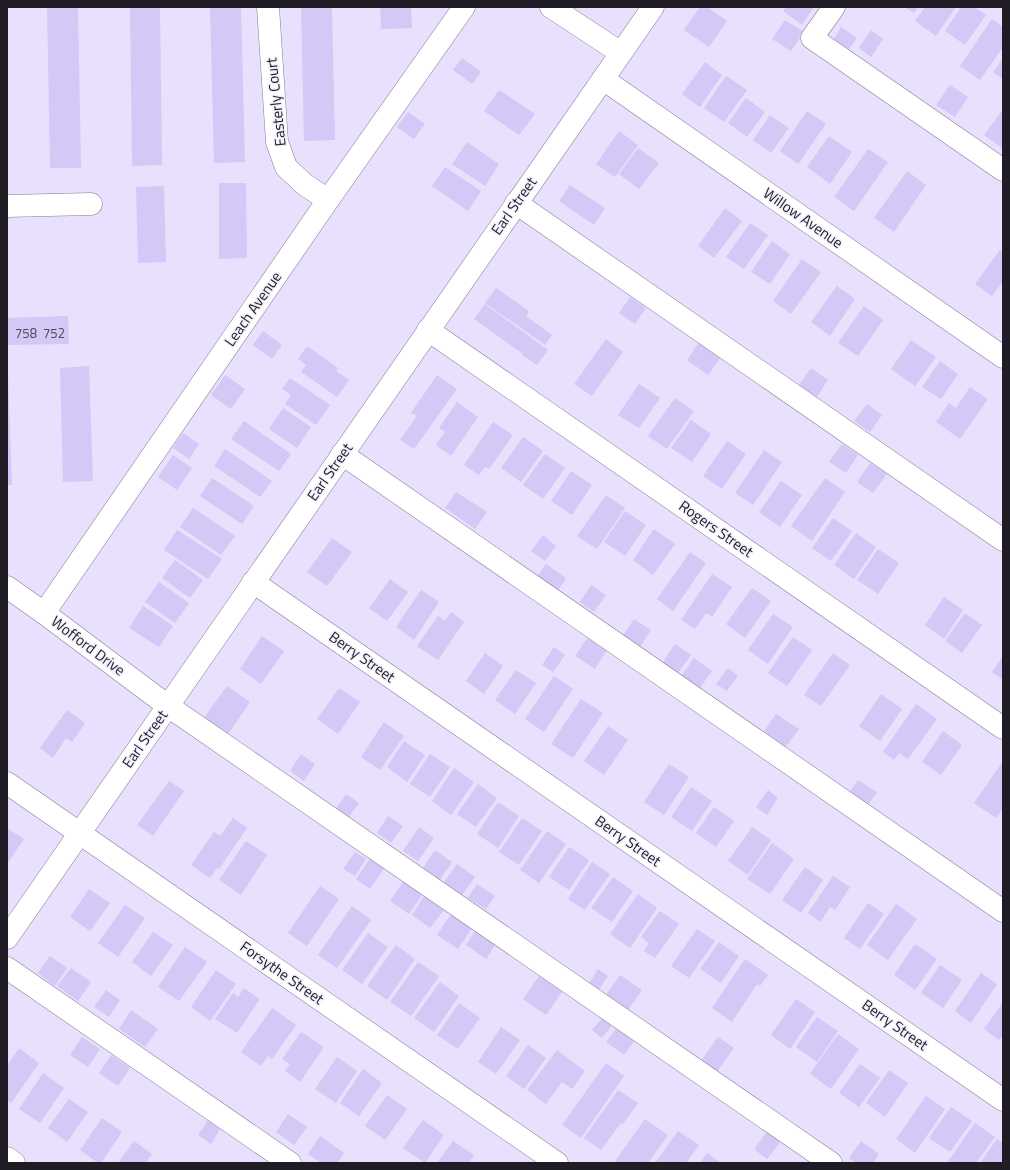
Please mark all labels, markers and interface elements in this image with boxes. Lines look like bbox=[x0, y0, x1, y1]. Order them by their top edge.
street label: Easterly Court bbox=[259, 56, 292, 148]
street label: Earl Street bbox=[485, 171, 542, 240]
street label: Willow Avenue bbox=[759, 181, 848, 254]
street label: Leach Avenue bbox=[218, 266, 287, 351]
house number: 758 bbox=[15, 323, 37, 343]
house number: 752 bbox=[43, 323, 65, 343]
street label: Earl Street bbox=[301, 437, 358, 506]
street label: Rogers Street bbox=[674, 494, 759, 563]
street label: Wofford Drive bbox=[46, 610, 130, 681]
street label: Berry Street bbox=[324, 625, 401, 688]
street label: Earl Street bbox=[116, 704, 173, 773]
street label: Berry Street bbox=[590, 809, 667, 872]
street label: Forsythe Street bbox=[236, 935, 329, 1010]
street label: Berry Street bbox=[857, 993, 934, 1056]

